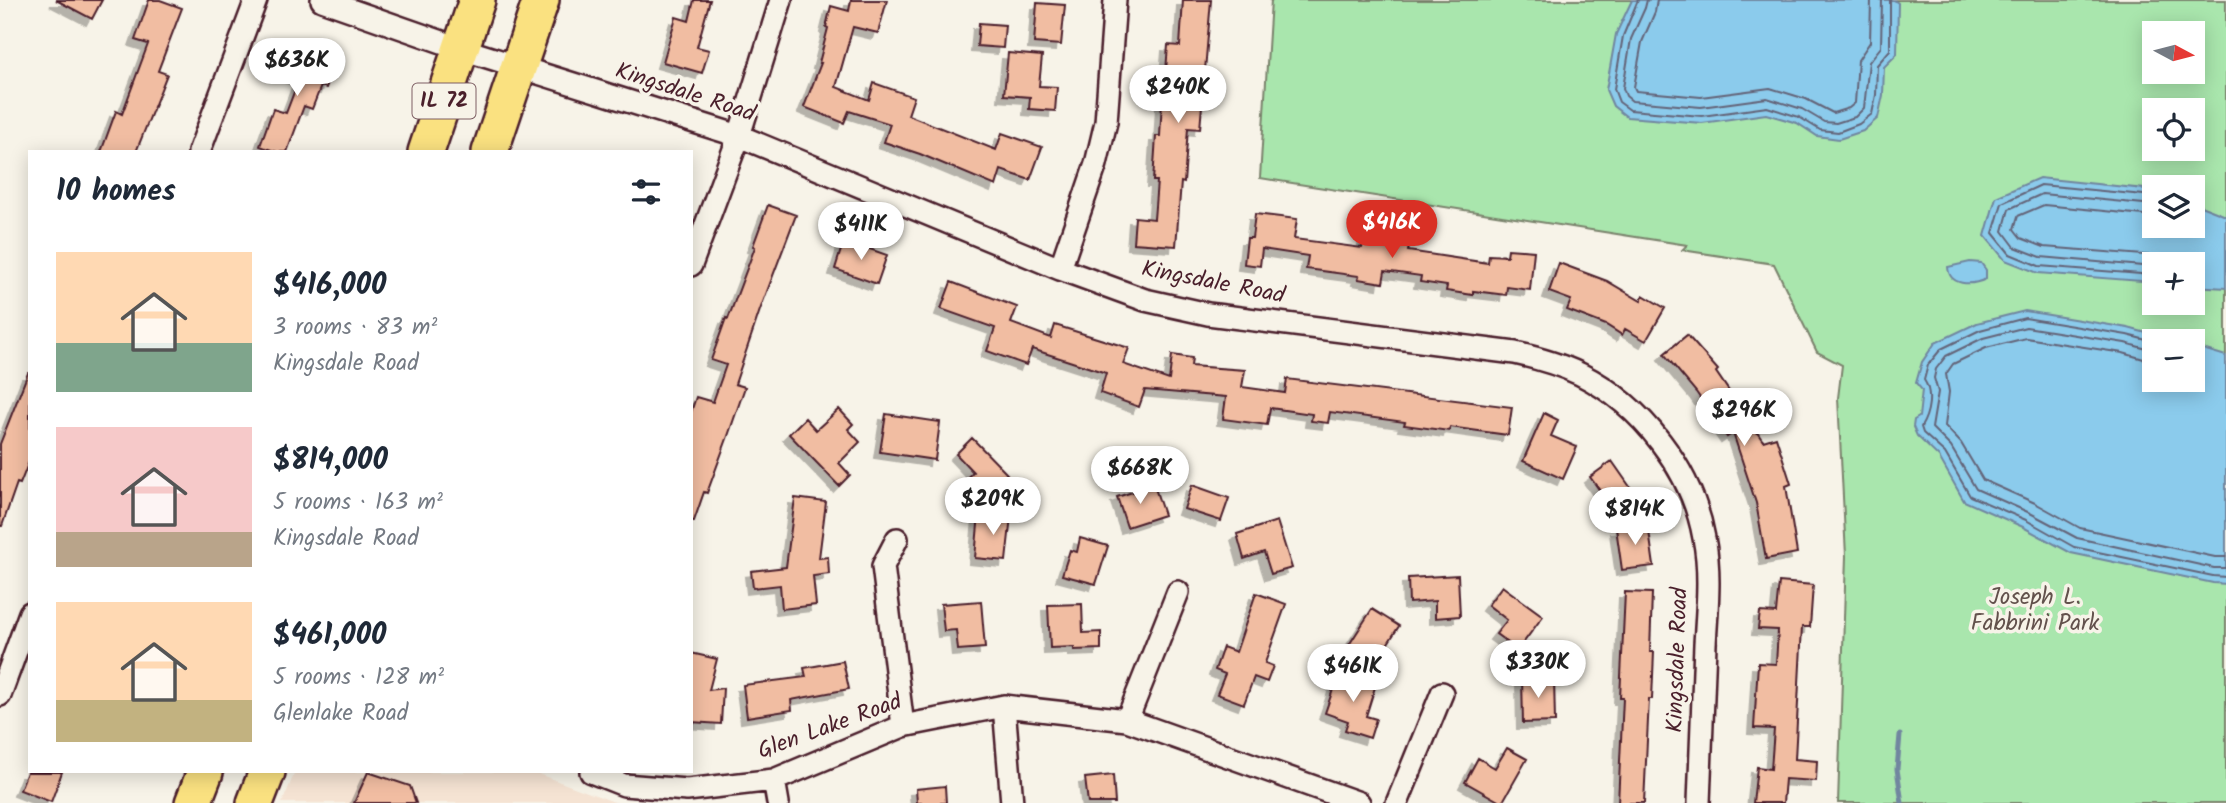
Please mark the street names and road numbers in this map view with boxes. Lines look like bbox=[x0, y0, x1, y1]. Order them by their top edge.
street label: Kingsdale Road bbox=[610, 53, 760, 133]
road number: IL 72 bbox=[412, 84, 476, 119]
street label: Kingsdale Road bbox=[1138, 251, 1288, 315]
street label: Kingsdale Road bbox=[1657, 586, 1699, 733]
street label: Glen Lake Road bbox=[753, 684, 908, 770]

